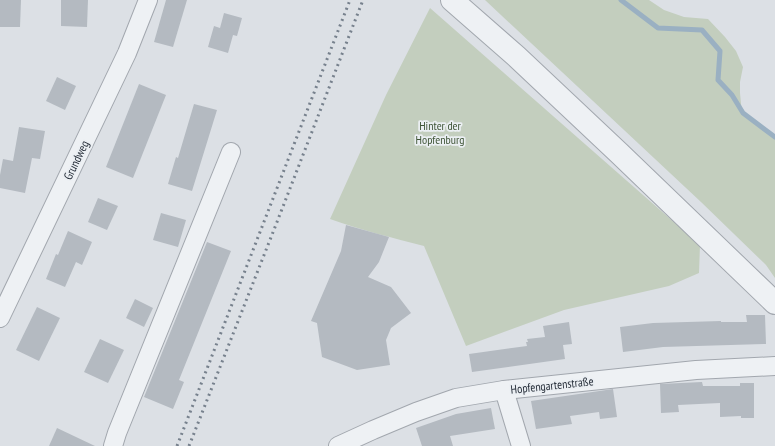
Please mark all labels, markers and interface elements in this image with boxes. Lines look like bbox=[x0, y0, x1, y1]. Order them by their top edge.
park label: Hinter der Hopfenburg bbox=[416, 118, 464, 147]
street label: Grundweg bbox=[60, 138, 92, 182]
street label: Hopfengartenstraße bbox=[510, 373, 594, 397]

